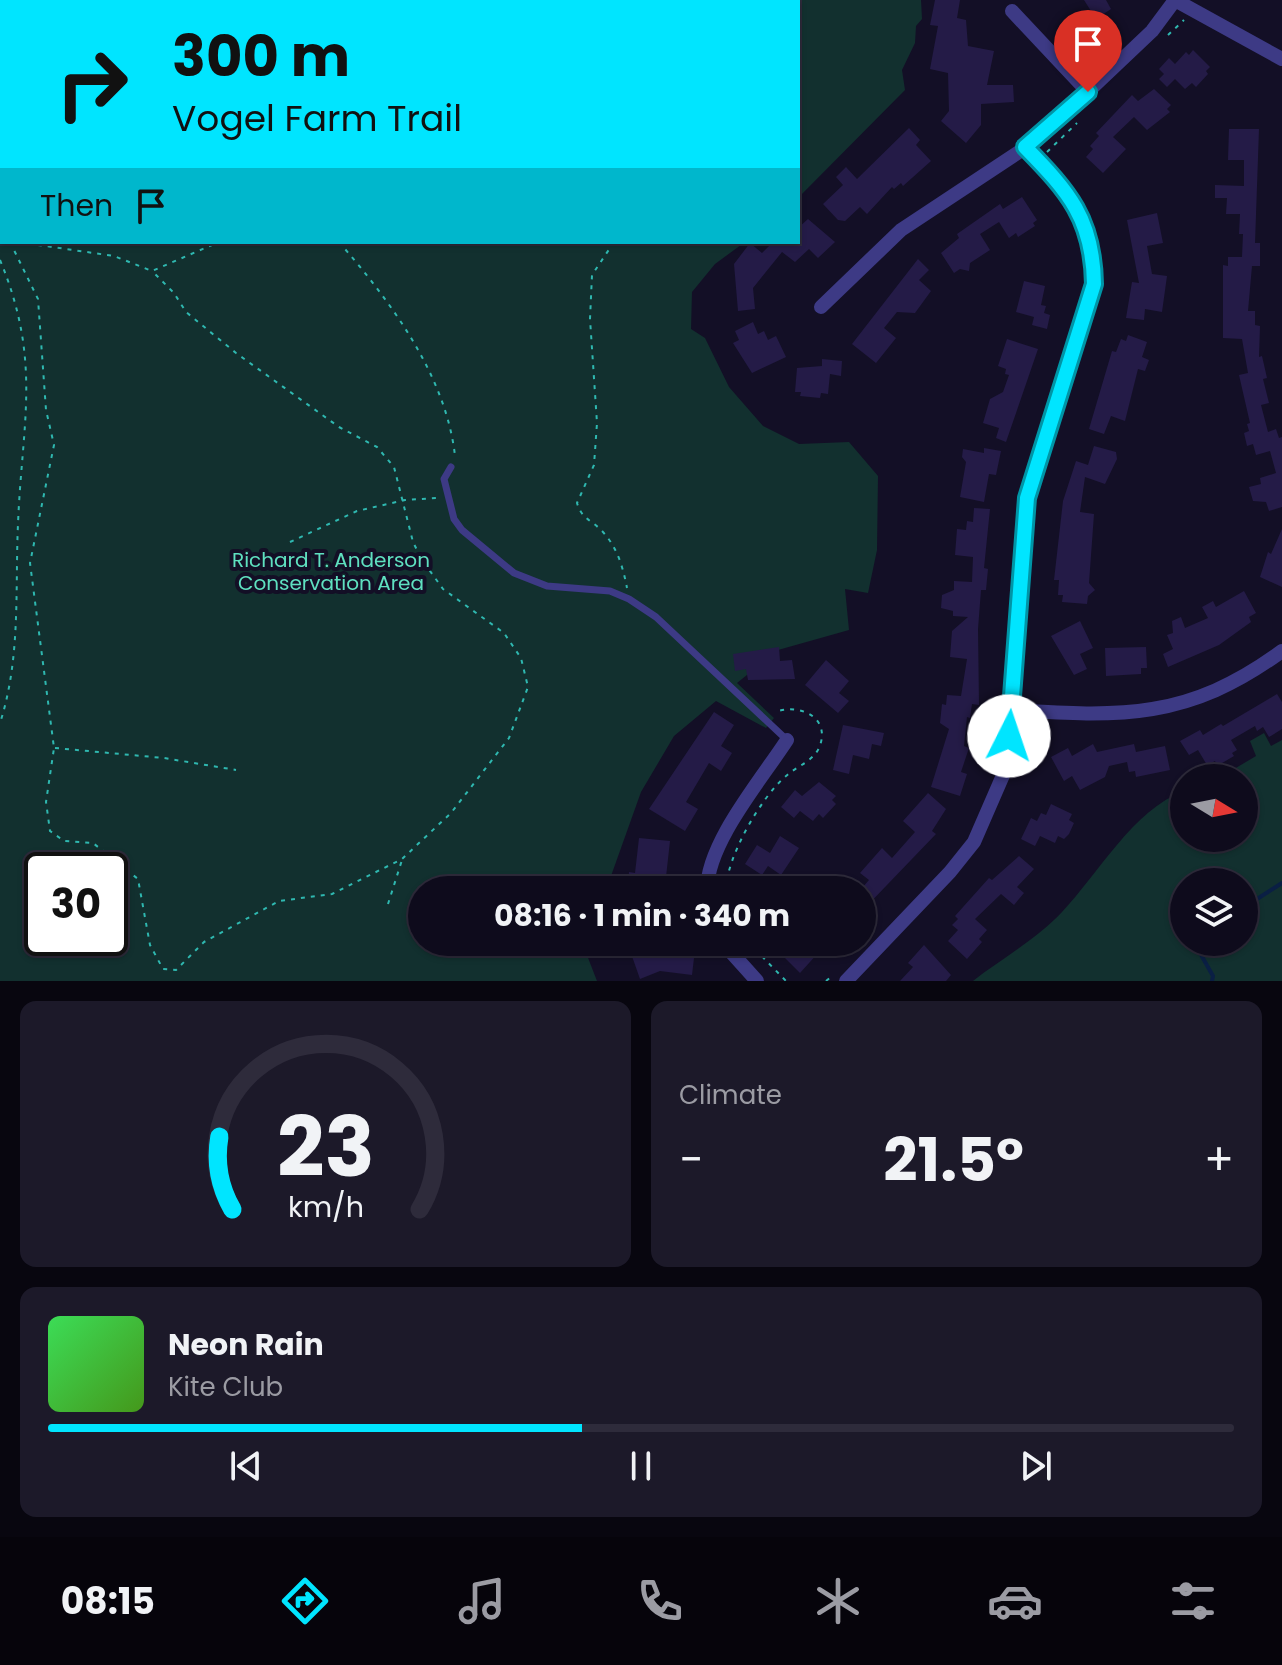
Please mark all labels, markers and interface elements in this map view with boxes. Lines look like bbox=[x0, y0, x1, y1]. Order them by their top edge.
pin bbox=[1054, 10, 1122, 92]
text: 300 m bbox=[172, 17, 350, 96]
icon: arrive bbox=[1066, 22, 1110, 66]
icon: right bbox=[40, 32, 144, 136]
text: Vogel Farm Trail bbox=[172, 93, 462, 144]
text: Then bbox=[40, 184, 113, 227]
icon: arrive bbox=[129, 184, 173, 228]
park label: Richard T. Anderson Conservation Area bbox=[232, 546, 430, 597]
position arrow bbox=[967, 694, 1051, 778]
north arrow bbox=[1170, 764, 1258, 852]
map controls bbox=[1170, 764, 1258, 956]
speed limit sign: 30 bbox=[24, 852, 128, 956]
button: layers bbox=[1170, 868, 1258, 956]
text: 08:16 · 1 min · 340 m bbox=[494, 894, 790, 937]
text: Climate bbox=[679, 1077, 782, 1113]
text: 23 bbox=[277, 1089, 374, 1205]
text: 21.5° bbox=[883, 1118, 1024, 1202]
text: − bbox=[679, 1129, 703, 1190]
text: + bbox=[1204, 1129, 1234, 1190]
text: km/h bbox=[287, 1187, 364, 1227]
text: Neon Rain bbox=[168, 1323, 324, 1366]
text: Kite Club bbox=[168, 1369, 283, 1405]
icon: previous bbox=[224, 1444, 268, 1488]
icon: pause bbox=[619, 1444, 663, 1488]
icon: next bbox=[1014, 1444, 1058, 1488]
icon: directions bbox=[277, 1573, 333, 1629]
icon: music bbox=[454, 1573, 510, 1629]
icon: phone bbox=[632, 1573, 688, 1629]
icon: climate bbox=[810, 1573, 866, 1629]
icon: car bbox=[987, 1573, 1043, 1629]
icon: filters bbox=[1165, 1573, 1221, 1629]
text: 08:15 bbox=[61, 1576, 155, 1627]

